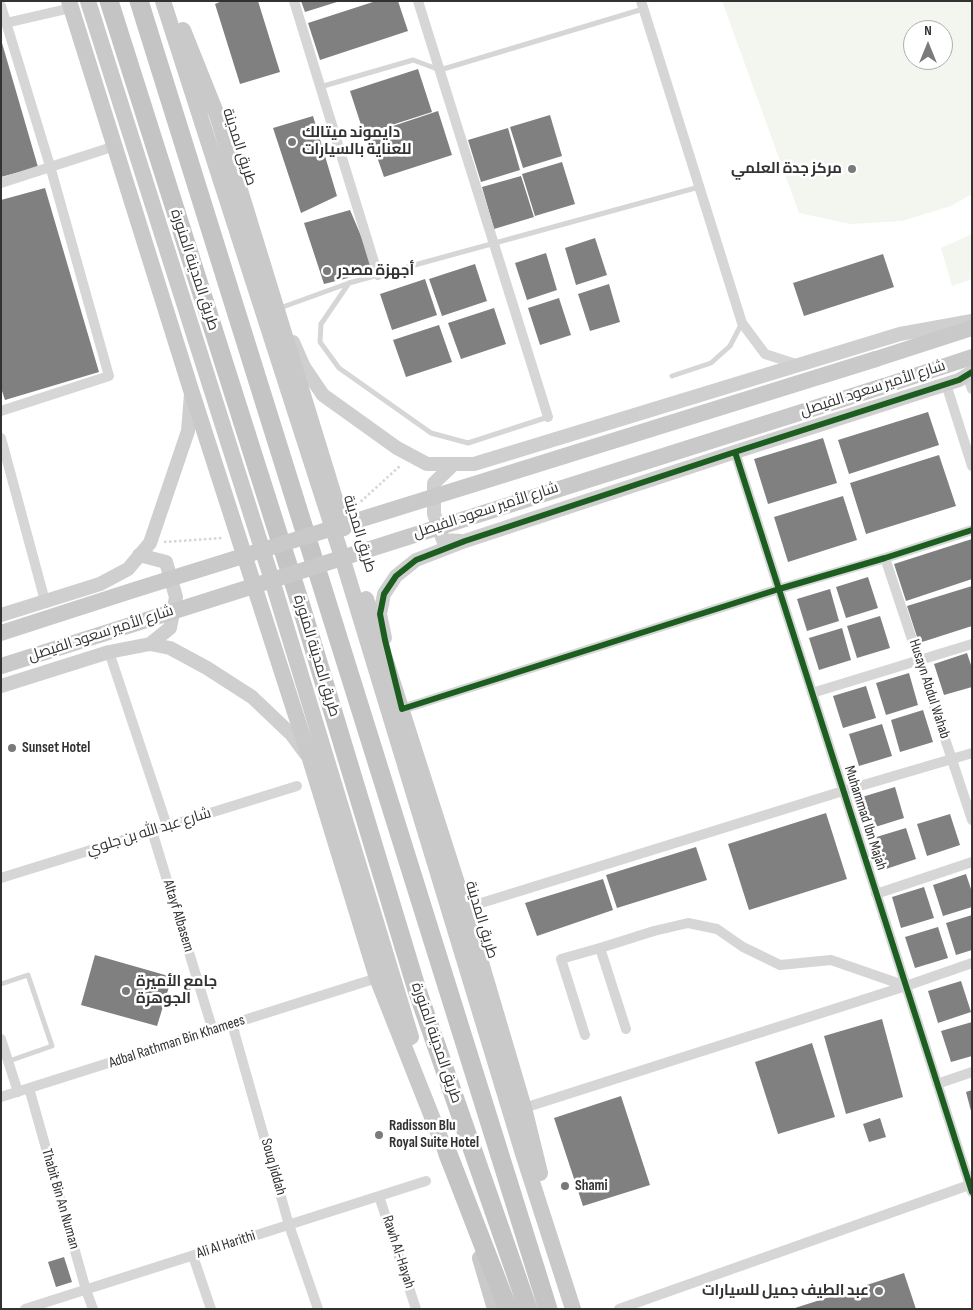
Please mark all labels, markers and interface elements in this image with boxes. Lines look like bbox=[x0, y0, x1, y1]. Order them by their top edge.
north arrow bbox=[903, 20, 953, 70]
text: N bbox=[924, 22, 932, 39]
street label: طريق المدينة bbox=[218, 106, 260, 188]
place label: دايموند ميتالك للعناية بالسيارات bbox=[302, 124, 411, 159]
marker: دايموند ميتالك للعناية بالسيارات bbox=[286, 136, 298, 148]
place label: مركز جدة العلمي bbox=[731, 160, 842, 178]
marker: مركز جدة العلمي bbox=[846, 163, 858, 175]
street label: طريق المدينة المنورة bbox=[166, 207, 222, 333]
place label: أجهزة مصدر bbox=[337, 262, 414, 280]
marker: أجهزة مصدر bbox=[321, 265, 333, 277]
street label: شارع الأمير سعود الفيصل bbox=[798, 357, 948, 421]
street label: شارع الأمير سعود الفيصل bbox=[411, 479, 561, 543]
street label: طريق المدينة bbox=[339, 493, 379, 575]
street label: طريق المدينة المنورة bbox=[289, 593, 343, 719]
street label: شارع الأمير سعود الفيصل bbox=[26, 602, 176, 666]
street label: Husayn Abdul Wahab bbox=[904, 637, 954, 741]
place label: Sunset Hotel bbox=[22, 739, 90, 757]
marker: Sunset Hotel bbox=[6, 742, 18, 754]
street label: Muhammad Ibn Majah bbox=[840, 764, 890, 872]
street label: شارع عبد الله بن جلوي bbox=[85, 804, 213, 860]
street label: Altayf Albasem bbox=[158, 878, 198, 954]
street label: طريق المدينة bbox=[461, 879, 501, 961]
place label: جامع الأميرة الجوهرة bbox=[136, 973, 217, 1008]
street label: طريق المدينة المنورة bbox=[407, 980, 465, 1106]
marker: جامع الأميرة الجوهرة bbox=[120, 985, 132, 997]
street label: Adbal Rathman Bin Khamees bbox=[107, 1012, 247, 1072]
place label: Radisson Blu Royal Suite Hotel bbox=[389, 1117, 479, 1152]
marker: Radisson Blu Royal Suite Hotel bbox=[373, 1129, 385, 1141]
street label: Souq Jiddah bbox=[256, 1137, 290, 1197]
street label: Thabit Bin An Numan bbox=[37, 1147, 83, 1251]
place label: Shami bbox=[575, 1177, 608, 1195]
marker: Shami bbox=[559, 1180, 571, 1192]
street label: Rawh Al-Hayah bbox=[378, 1213, 418, 1291]
street label: Ali Al Harithi bbox=[194, 1227, 258, 1263]
place label: عبد الطيف جميل للسيارات bbox=[702, 1282, 869, 1300]
marker: عبد الطيف جميل للسيارات bbox=[873, 1285, 885, 1297]

